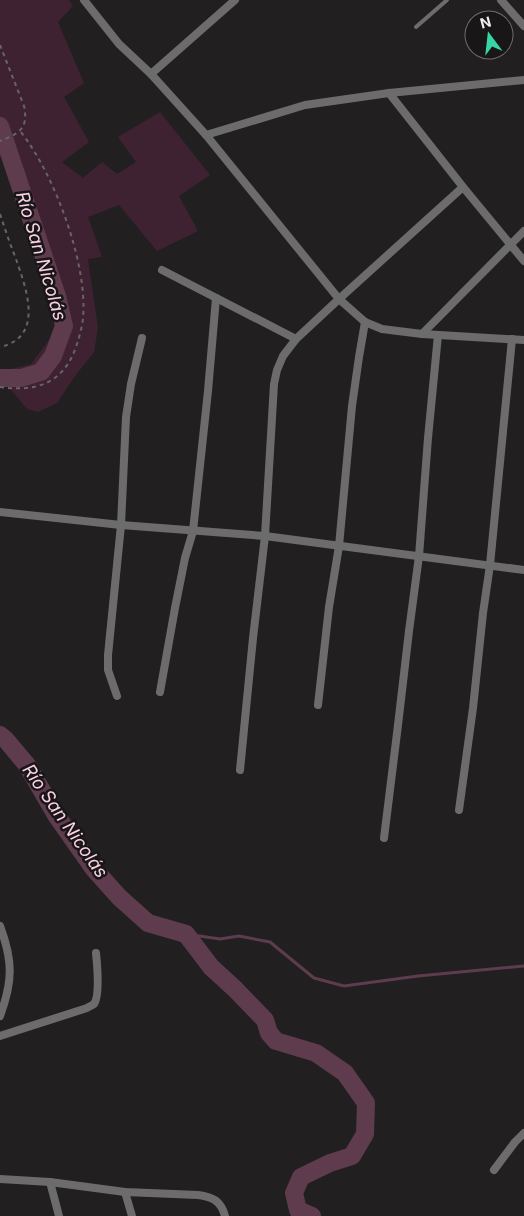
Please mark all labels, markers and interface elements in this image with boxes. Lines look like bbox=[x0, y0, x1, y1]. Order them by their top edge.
north arrow bbox=[464, 10, 514, 60]
text: N bbox=[478, 12, 493, 32]
water label: Río San Nicolás bbox=[12, 189, 71, 323]
water label: Río San Nicolás bbox=[18, 760, 112, 882]

